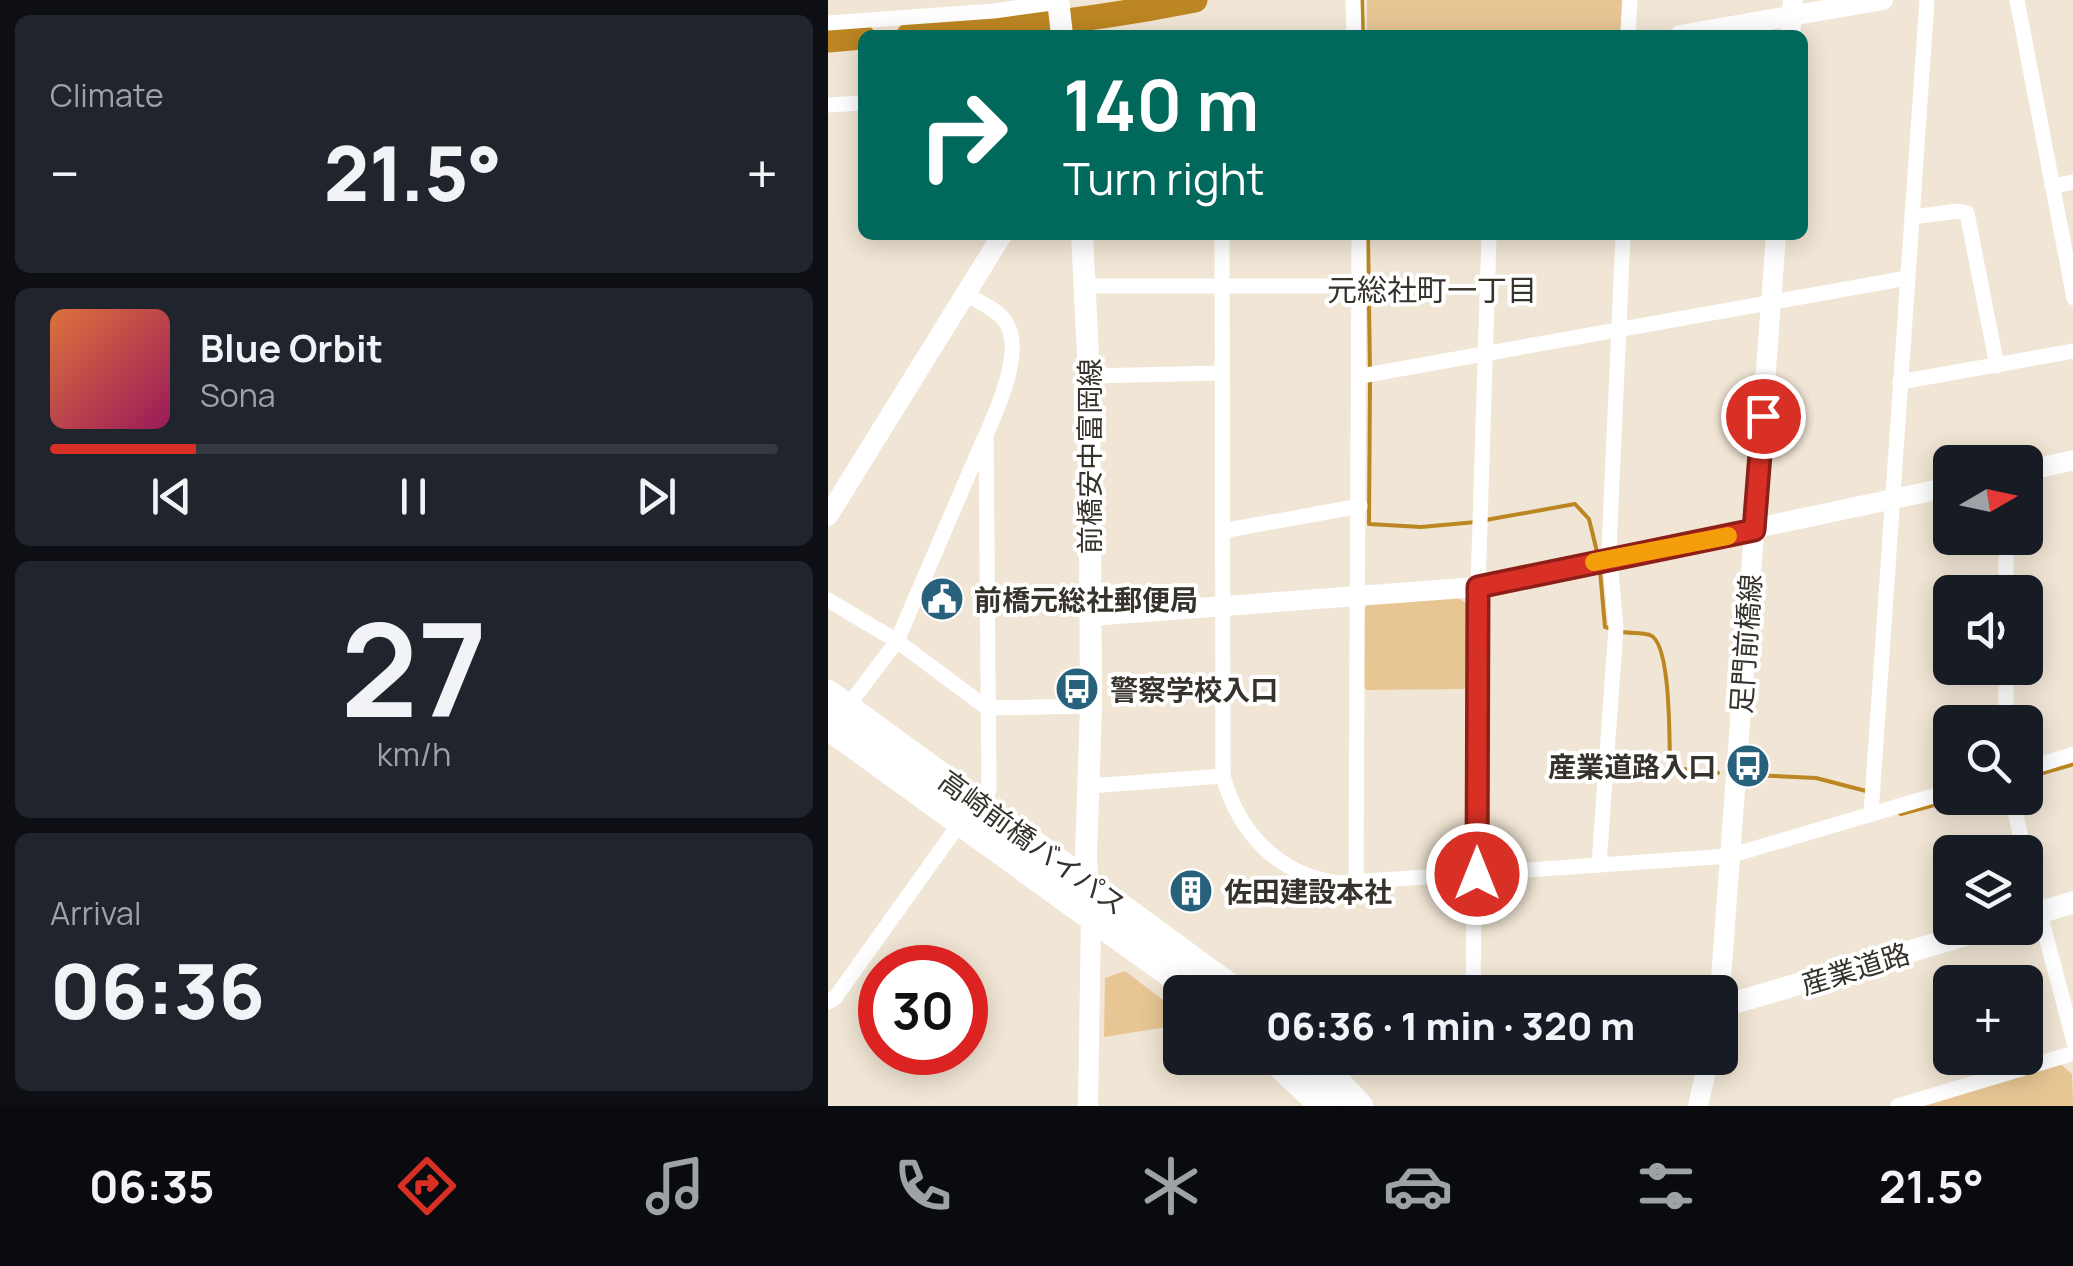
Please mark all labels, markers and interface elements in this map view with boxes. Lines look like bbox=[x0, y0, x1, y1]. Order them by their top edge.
text: 140 m bbox=[1063, 56, 1259, 152]
icon: right bbox=[898, 70, 1028, 200]
text: Climate bbox=[50, 73, 164, 117]
text: 21.5° bbox=[324, 121, 502, 224]
text: − bbox=[50, 135, 80, 211]
text: + bbox=[746, 135, 778, 211]
text: Turn right bbox=[1063, 147, 1264, 209]
district label: 元総社町一丁目 bbox=[1327, 269, 1537, 310]
text: Blue Orbit bbox=[200, 321, 383, 373]
street label: 前橋安中富岡線 bbox=[1070, 358, 1108, 554]
text: Sona bbox=[200, 373, 275, 417]
pin bbox=[1721, 374, 1806, 459]
icon: arrive bbox=[1736, 389, 1791, 444]
north arrow bbox=[1933, 445, 2043, 555]
map controls bbox=[1933, 445, 2043, 1075]
icon: previous bbox=[144, 469, 199, 524]
icon: pause bbox=[386, 469, 441, 524]
icon: next bbox=[629, 469, 684, 524]
street label: 足門前橋線 bbox=[1721, 573, 1769, 715]
button: sound bbox=[1933, 575, 2043, 685]
public building icon: 前橋元総社郵便局 bbox=[919, 576, 965, 622]
text: 27 bbox=[341, 578, 487, 756]
place label: 前橋元総社郵便局 bbox=[974, 580, 1198, 618]
bus stop icon: 警察学校入口 bbox=[1054, 666, 1100, 712]
place label: 警察学校入口 bbox=[1110, 670, 1278, 708]
button: search bbox=[1933, 705, 2043, 815]
text: km/h bbox=[377, 732, 451, 776]
bus stop icon: 産業道路入口 bbox=[1725, 743, 1771, 789]
place label: 産業道路入口 bbox=[1548, 747, 1716, 785]
street label: 高崎前橋バイパス bbox=[931, 761, 1135, 923]
position arrow bbox=[1425, 822, 1529, 926]
button: layers bbox=[1933, 835, 2043, 945]
building icon: 佐田建設本社 bbox=[1168, 868, 1214, 914]
place label: 佐田建設本社 bbox=[1224, 872, 1392, 910]
text: Arrival bbox=[50, 891, 141, 935]
street label: 産業道路 bbox=[1796, 933, 1914, 1003]
text: 06:36 bbox=[50, 939, 265, 1042]
speed limit sign: 30 bbox=[858, 945, 988, 1075]
button: + bbox=[1933, 965, 2043, 1075]
text: 06:36 · 1 min · 320 m bbox=[1266, 999, 1635, 1051]
icon: directions bbox=[392, 1151, 462, 1221]
icon: music bbox=[640, 1151, 710, 1221]
icon: phone bbox=[888, 1151, 958, 1221]
icon: climate bbox=[1136, 1151, 1206, 1221]
icon: car bbox=[1383, 1151, 1453, 1221]
icon: filters bbox=[1631, 1151, 1701, 1221]
text: 06:35 bbox=[89, 1155, 214, 1217]
text: 21.5° bbox=[1879, 1155, 1984, 1217]

